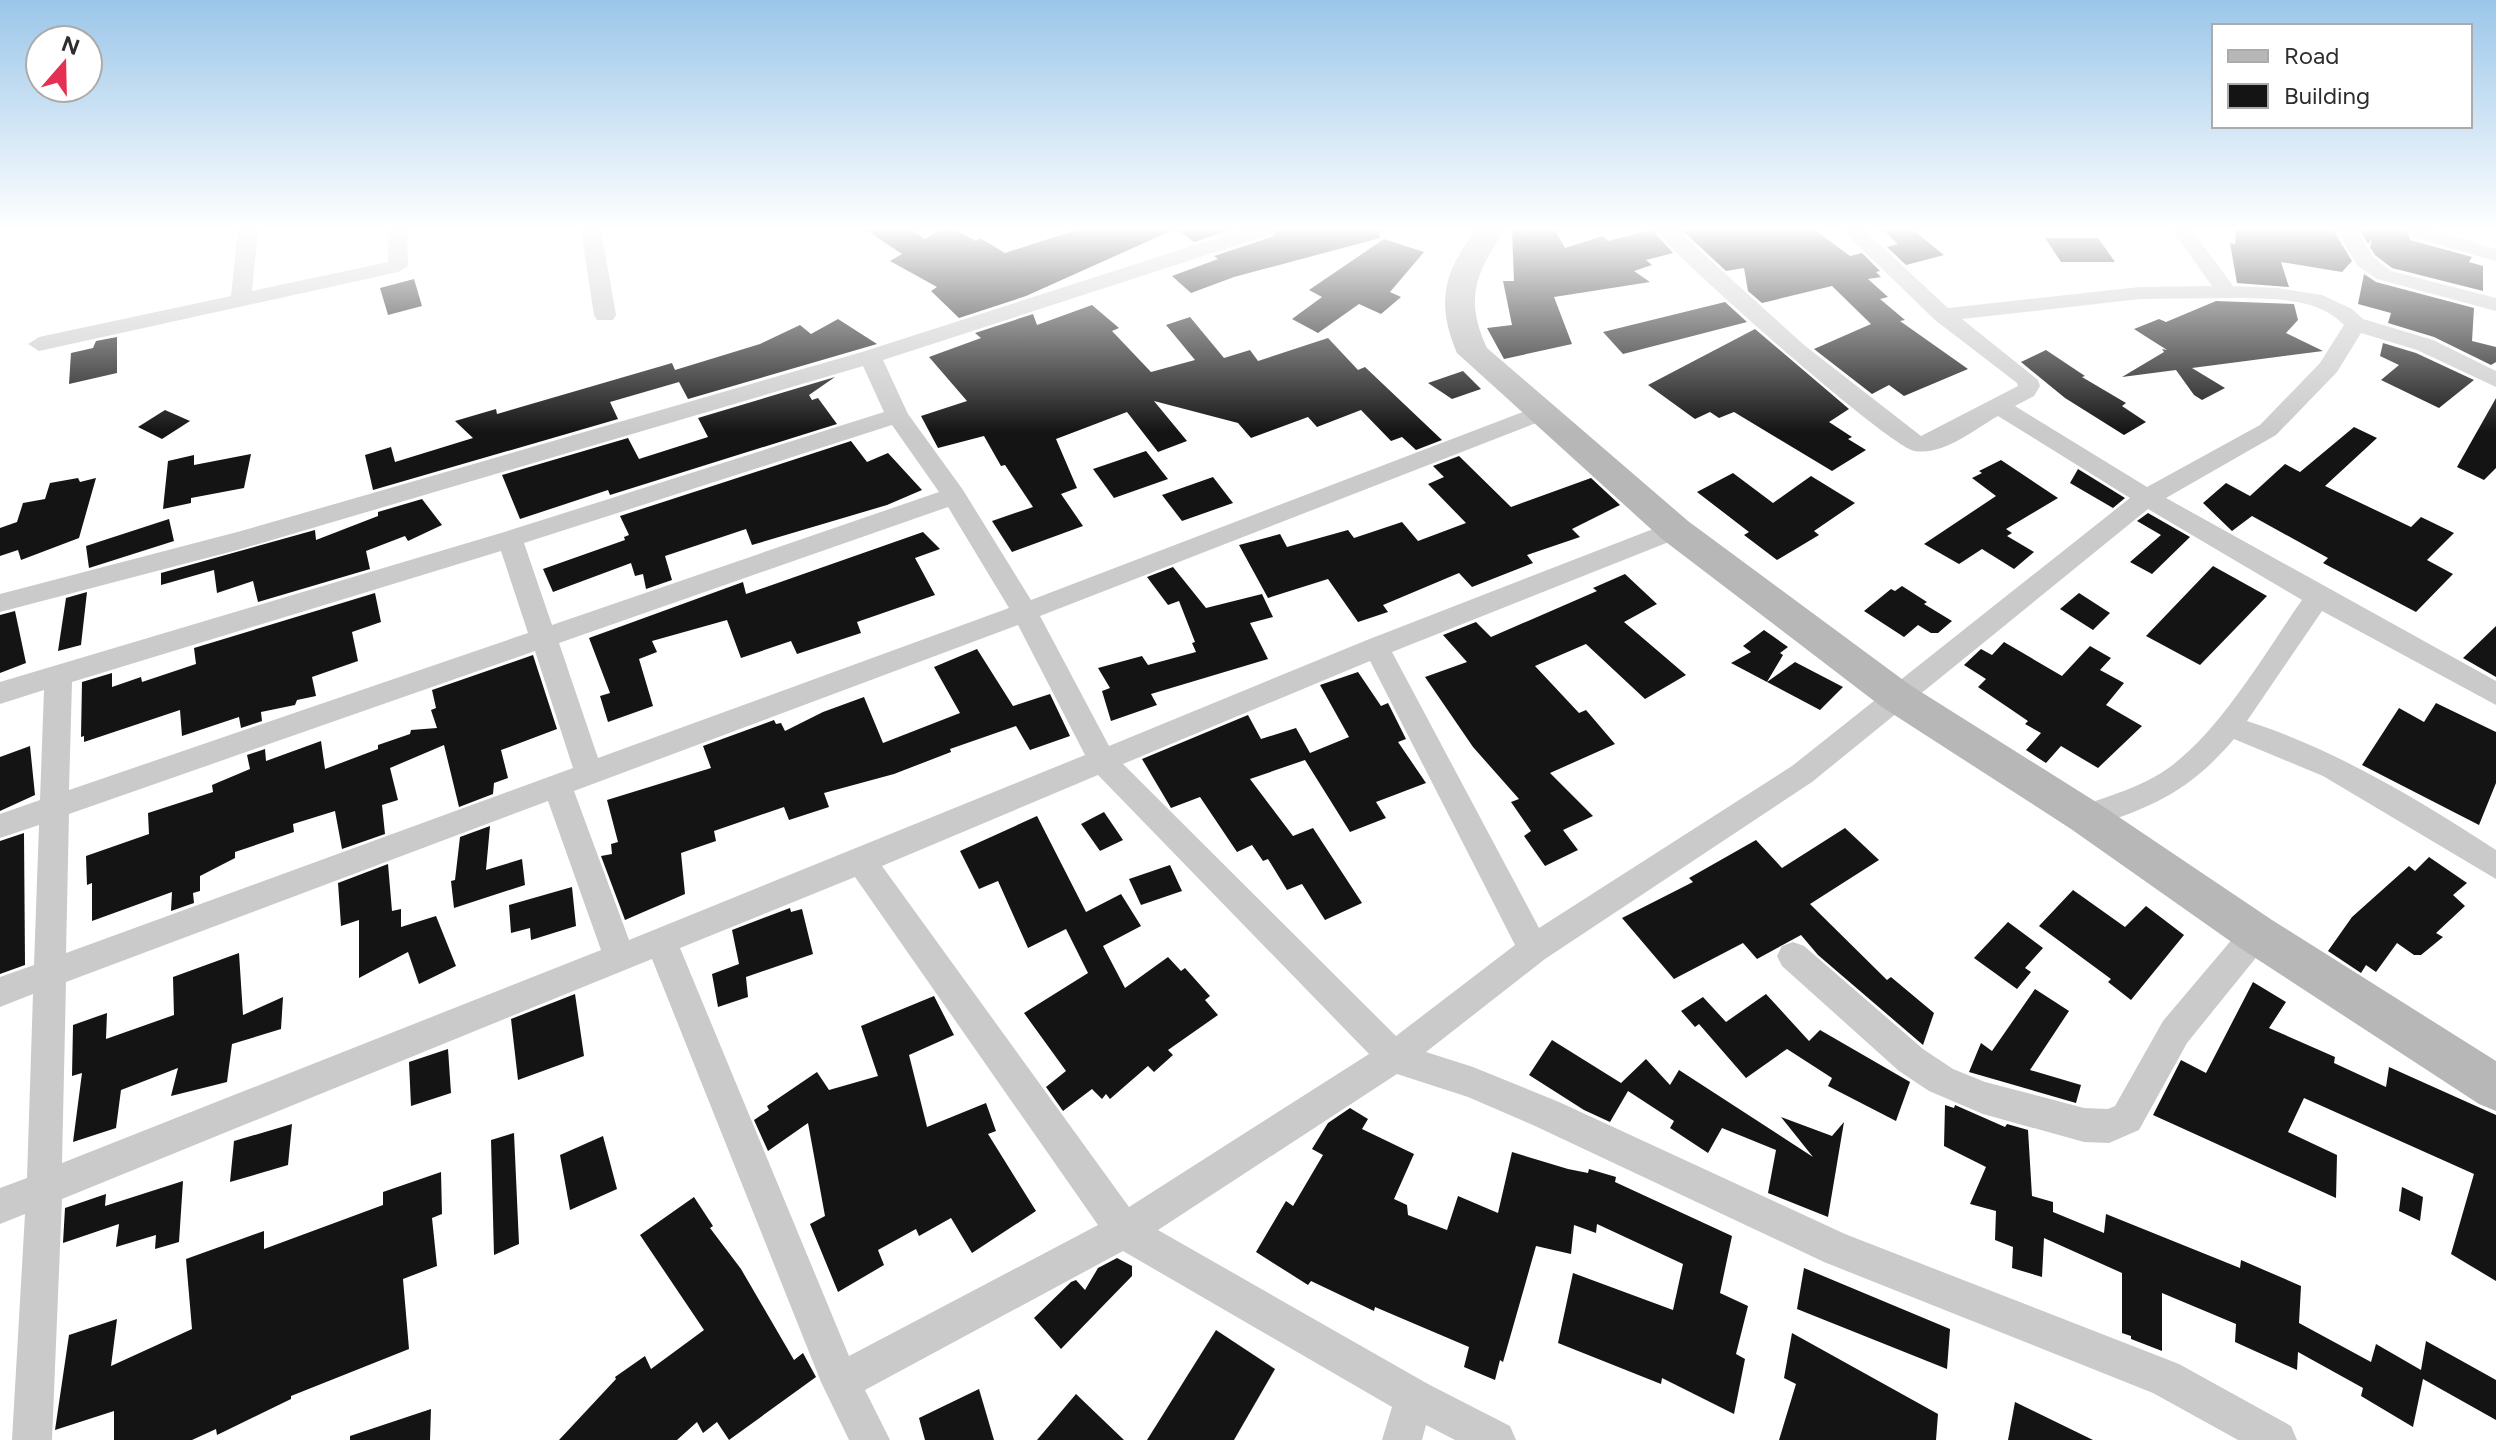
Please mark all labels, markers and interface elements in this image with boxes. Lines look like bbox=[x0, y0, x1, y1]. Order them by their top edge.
north arrow bbox=[24, 24, 104, 104]
legend bbox=[2212, 24, 2472, 128]
text: N bbox=[58, 30, 83, 61]
text: Road bbox=[2284, 41, 2339, 70]
text: Building bbox=[2284, 81, 2370, 110]

